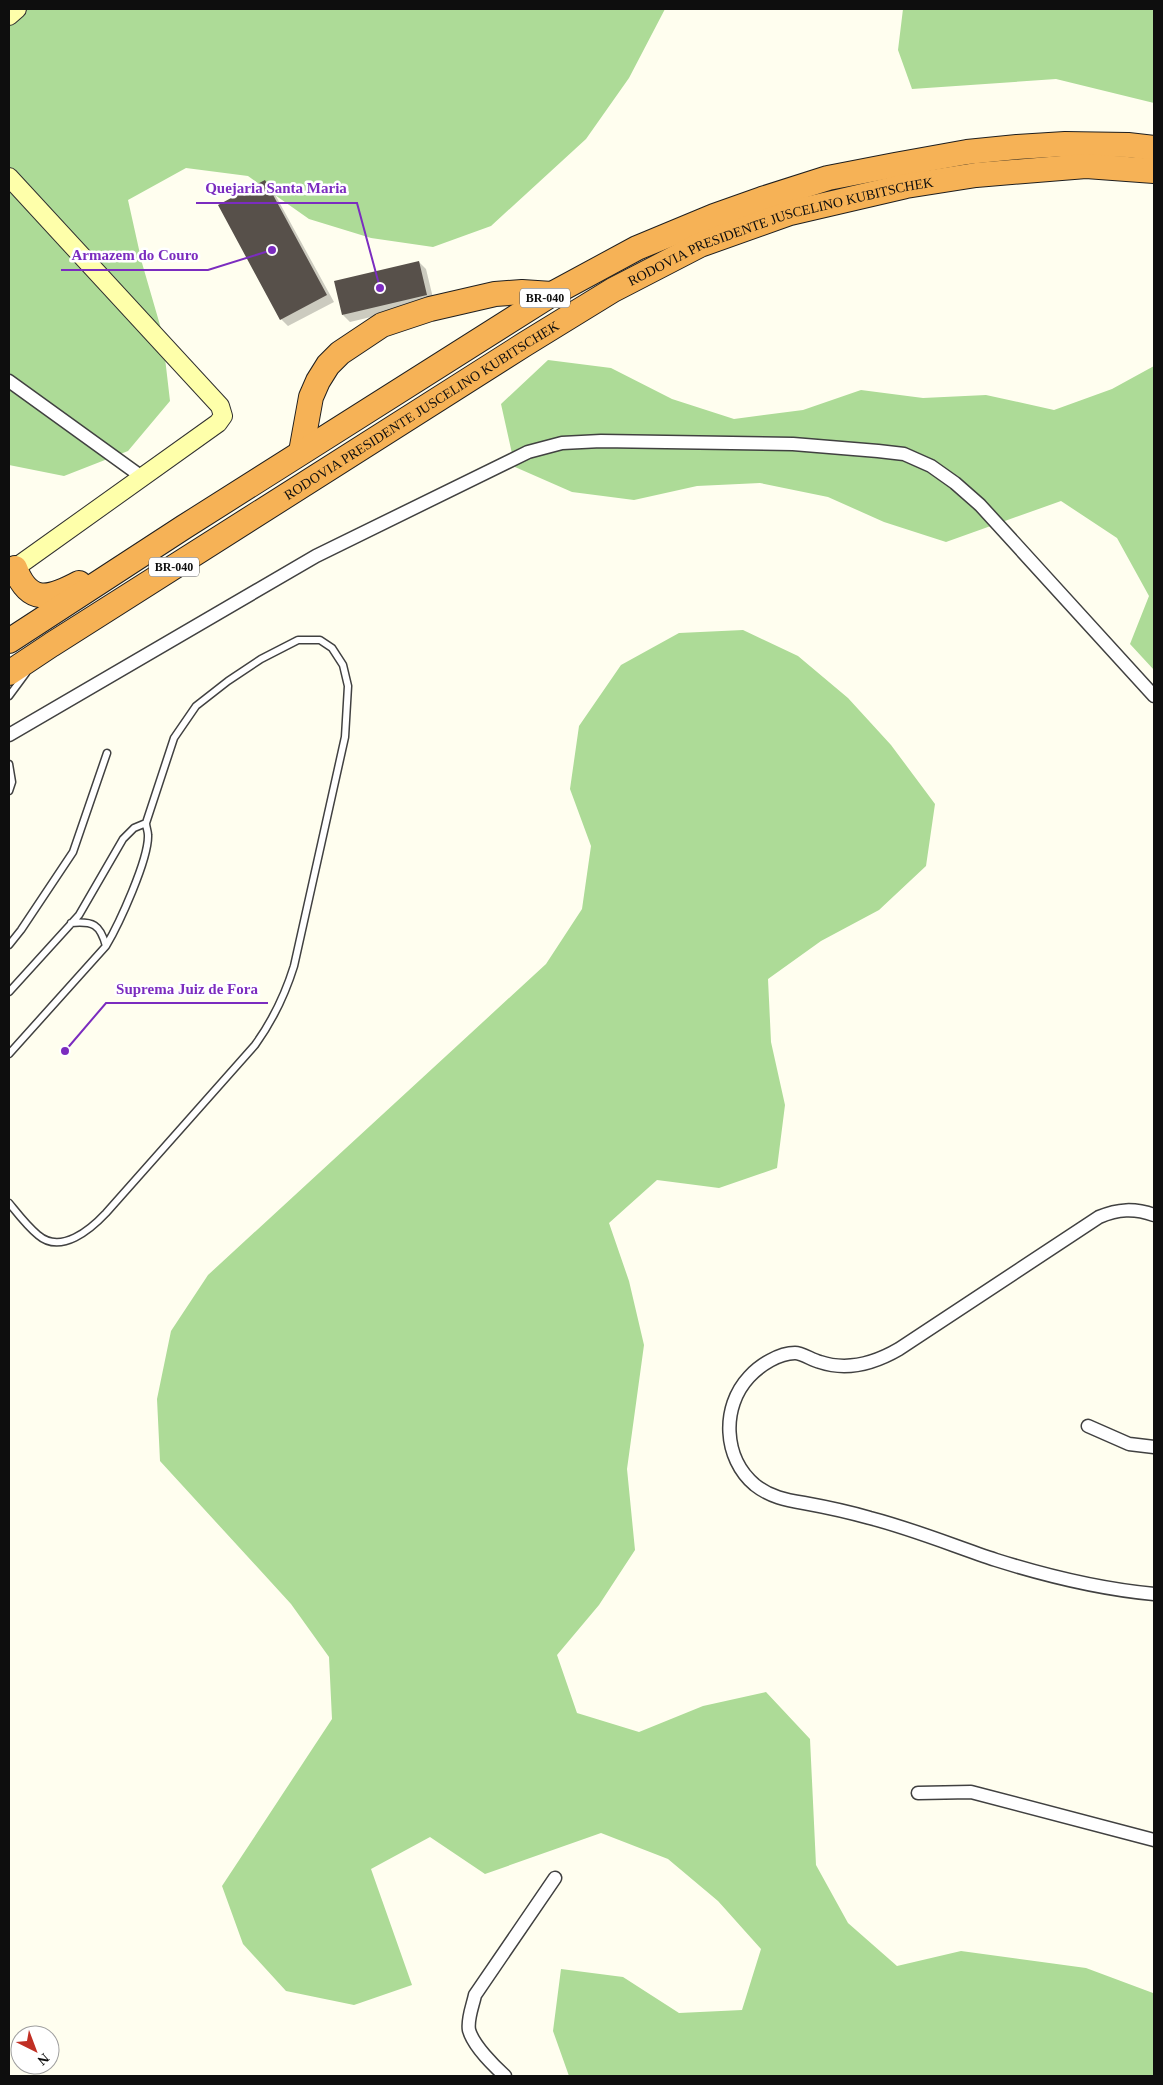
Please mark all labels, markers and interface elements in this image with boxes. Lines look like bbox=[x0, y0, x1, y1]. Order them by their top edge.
callout: Quejaria Santa Maria bbox=[196, 173, 357, 203]
street label: RODOVIA PRESIDENTE JUSCELINO KUBITSCHEK bbox=[625, 174, 934, 288]
text: Quejaria Santa Maria bbox=[205, 180, 347, 196]
callout: Armazem do Couro bbox=[61, 240, 208, 270]
text: Armazem do Couro bbox=[71, 247, 199, 263]
road number: BR-040 bbox=[520, 288, 570, 308]
street label: RODOVIA PRESIDENTE JUSCELINO KUBITSCHEK bbox=[281, 318, 561, 503]
road number: BR-040 bbox=[149, 558, 199, 576]
callout: Suprema Juiz de Fora bbox=[106, 973, 268, 1003]
text: Suprema Juiz de Fora bbox=[116, 981, 258, 997]
north arrow bbox=[10, 2025, 60, 2075]
text: N bbox=[35, 2050, 52, 2068]

